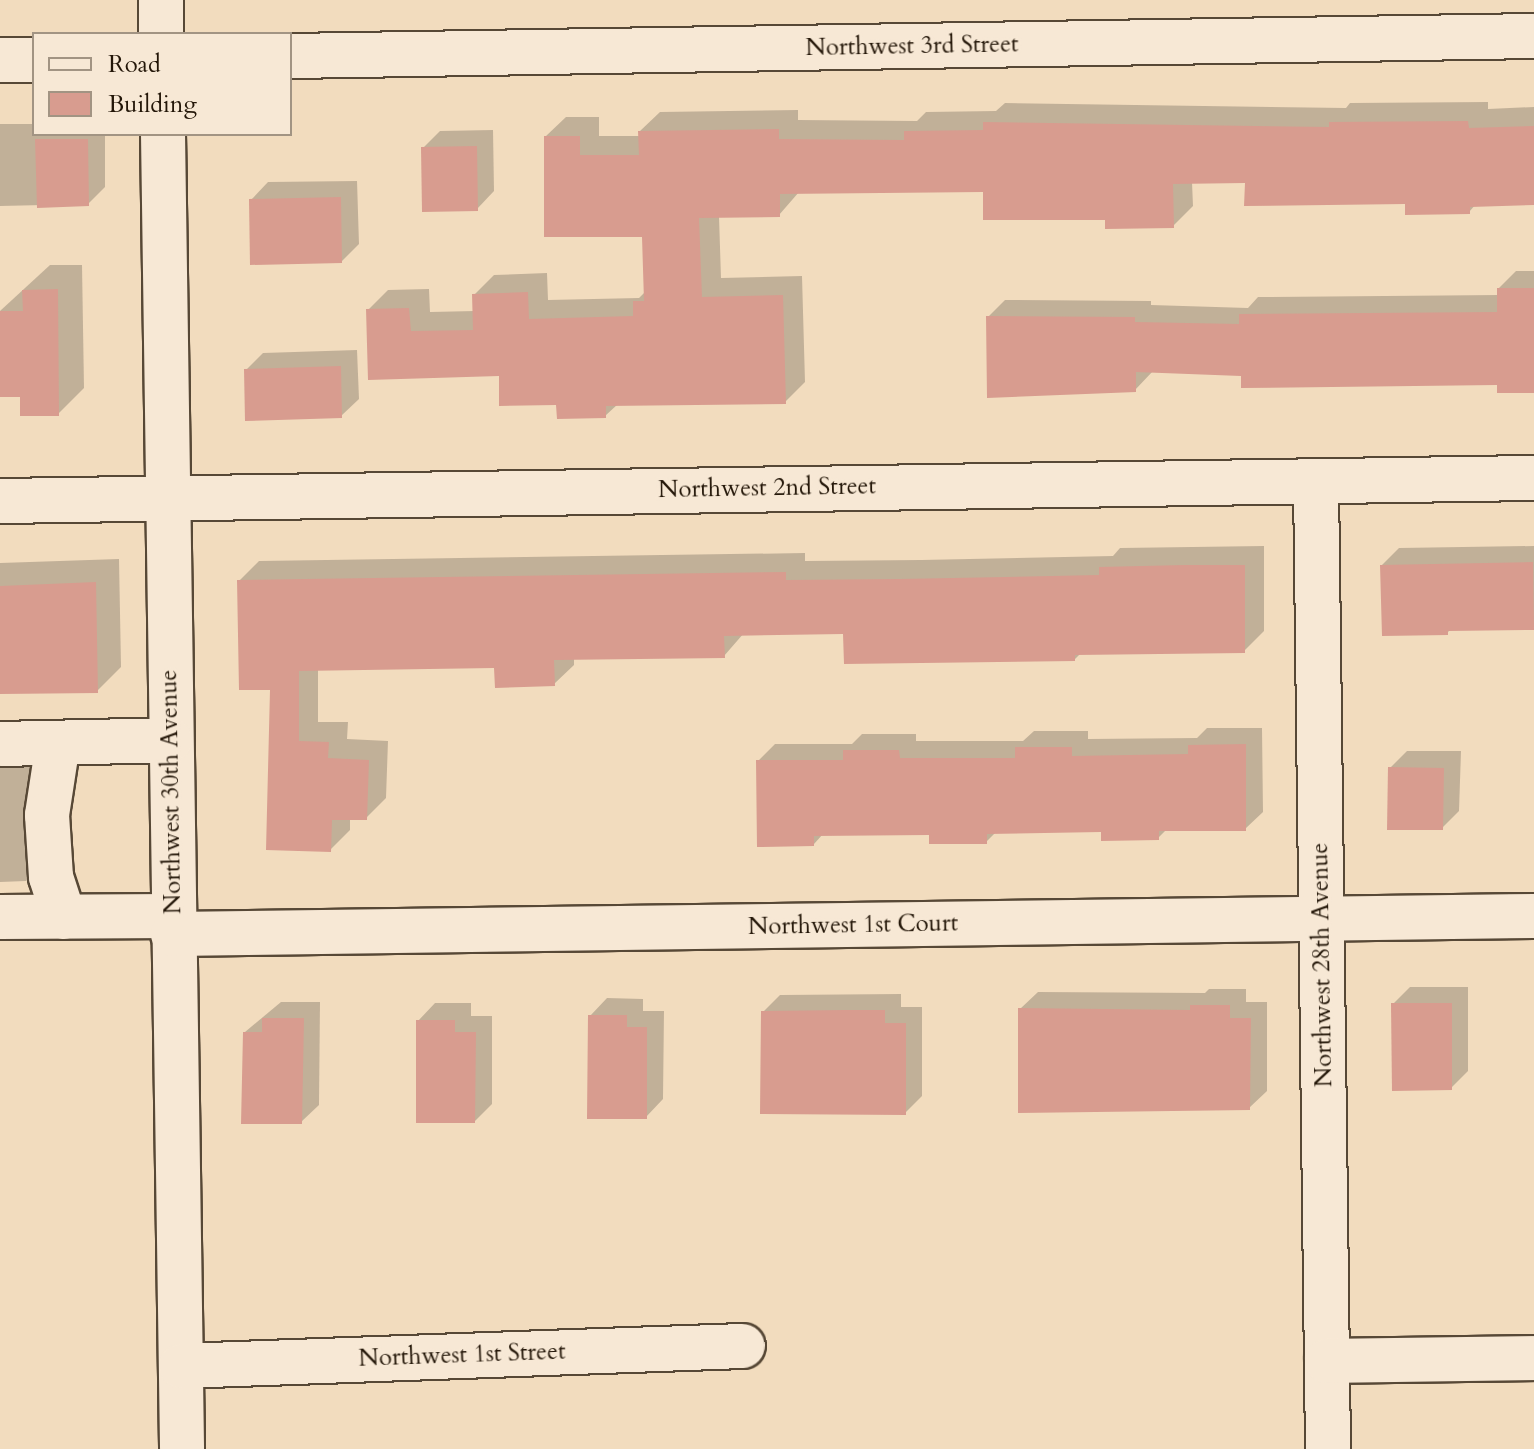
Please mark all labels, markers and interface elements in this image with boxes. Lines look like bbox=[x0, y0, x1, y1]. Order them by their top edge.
street label: Northwest 3rd Street bbox=[805, 30, 1019, 62]
legend bbox=[32, 32, 292, 136]
text: Road bbox=[108, 48, 161, 81]
text: Building bbox=[108, 88, 197, 121]
street label: Northwest 2nd Street bbox=[658, 472, 876, 504]
street label: Northwest 30th Avenue bbox=[154, 669, 188, 915]
street label: Northwest 28th Avenue bbox=[1305, 842, 1339, 1088]
street label: Northwest 1st Court bbox=[748, 909, 958, 941]
street label: Northwest 1st Street bbox=[358, 1337, 566, 1373]

